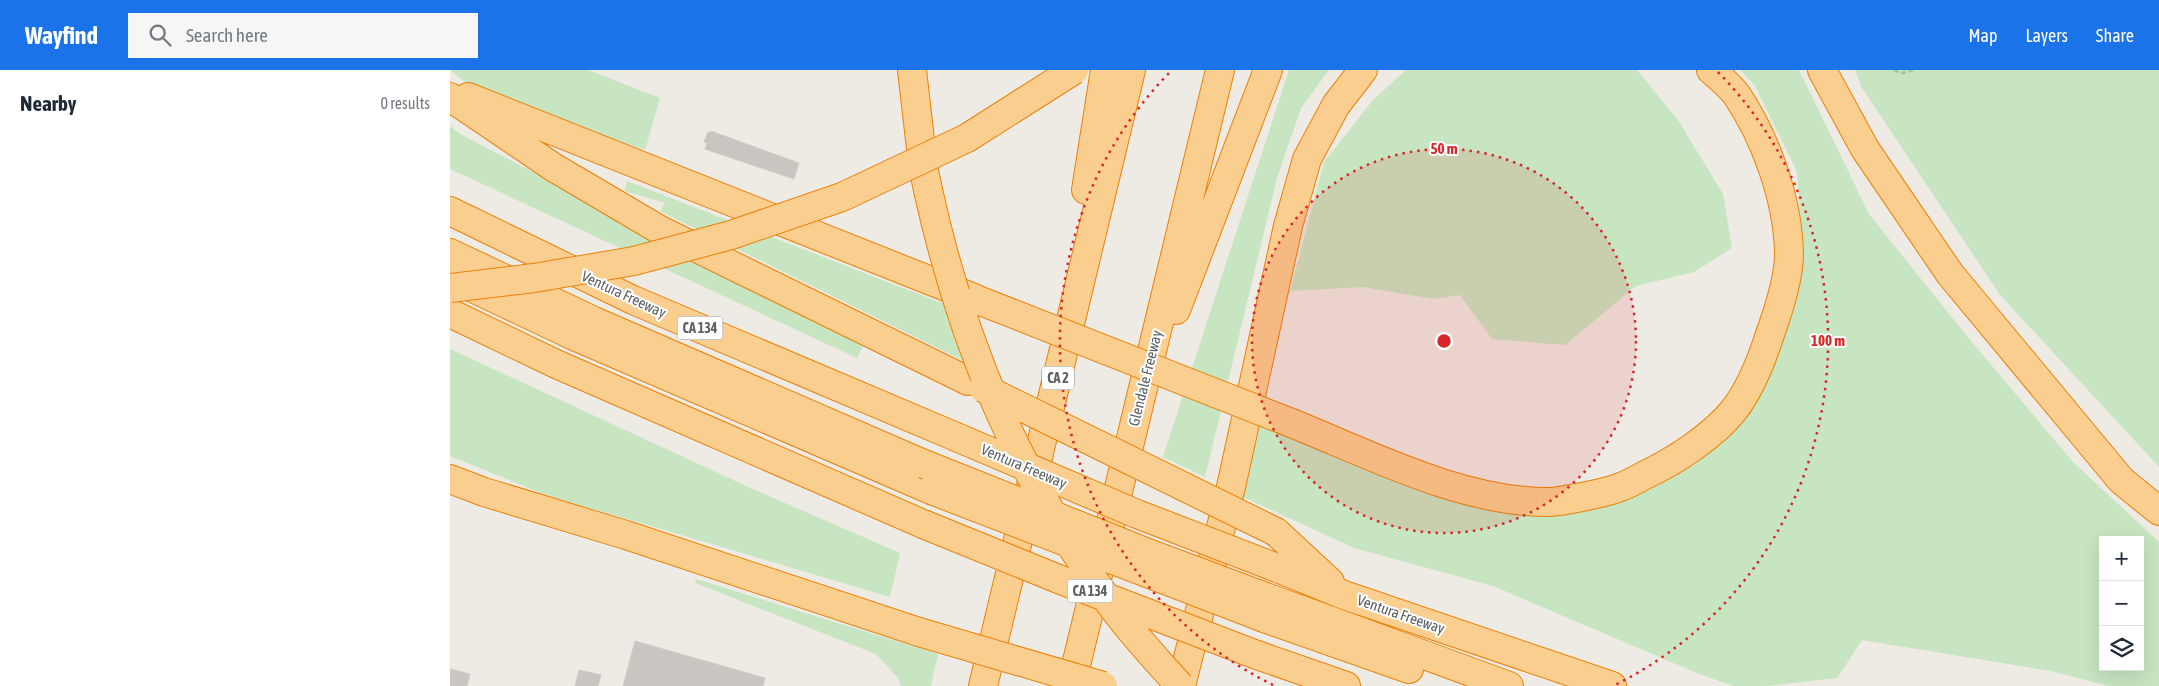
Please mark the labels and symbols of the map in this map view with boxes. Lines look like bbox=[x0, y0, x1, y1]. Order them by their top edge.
text: 50 m bbox=[1431, 140, 1458, 157]
street label: Ventura Freeway bbox=[579, 267, 669, 321]
road number: CA 134 bbox=[678, 317, 722, 340]
street label: Glendale Freeway bbox=[1125, 328, 1165, 428]
centre of rings bbox=[1435, 332, 1453, 350]
text: 100 m bbox=[1811, 332, 1845, 349]
road number: CA 2 bbox=[1042, 366, 1074, 390]
street label: Ventura Freeway bbox=[979, 440, 1069, 492]
road number: CA 134 bbox=[1068, 580, 1112, 602]
street label: Ventura Freeway bbox=[1355, 591, 1447, 637]

